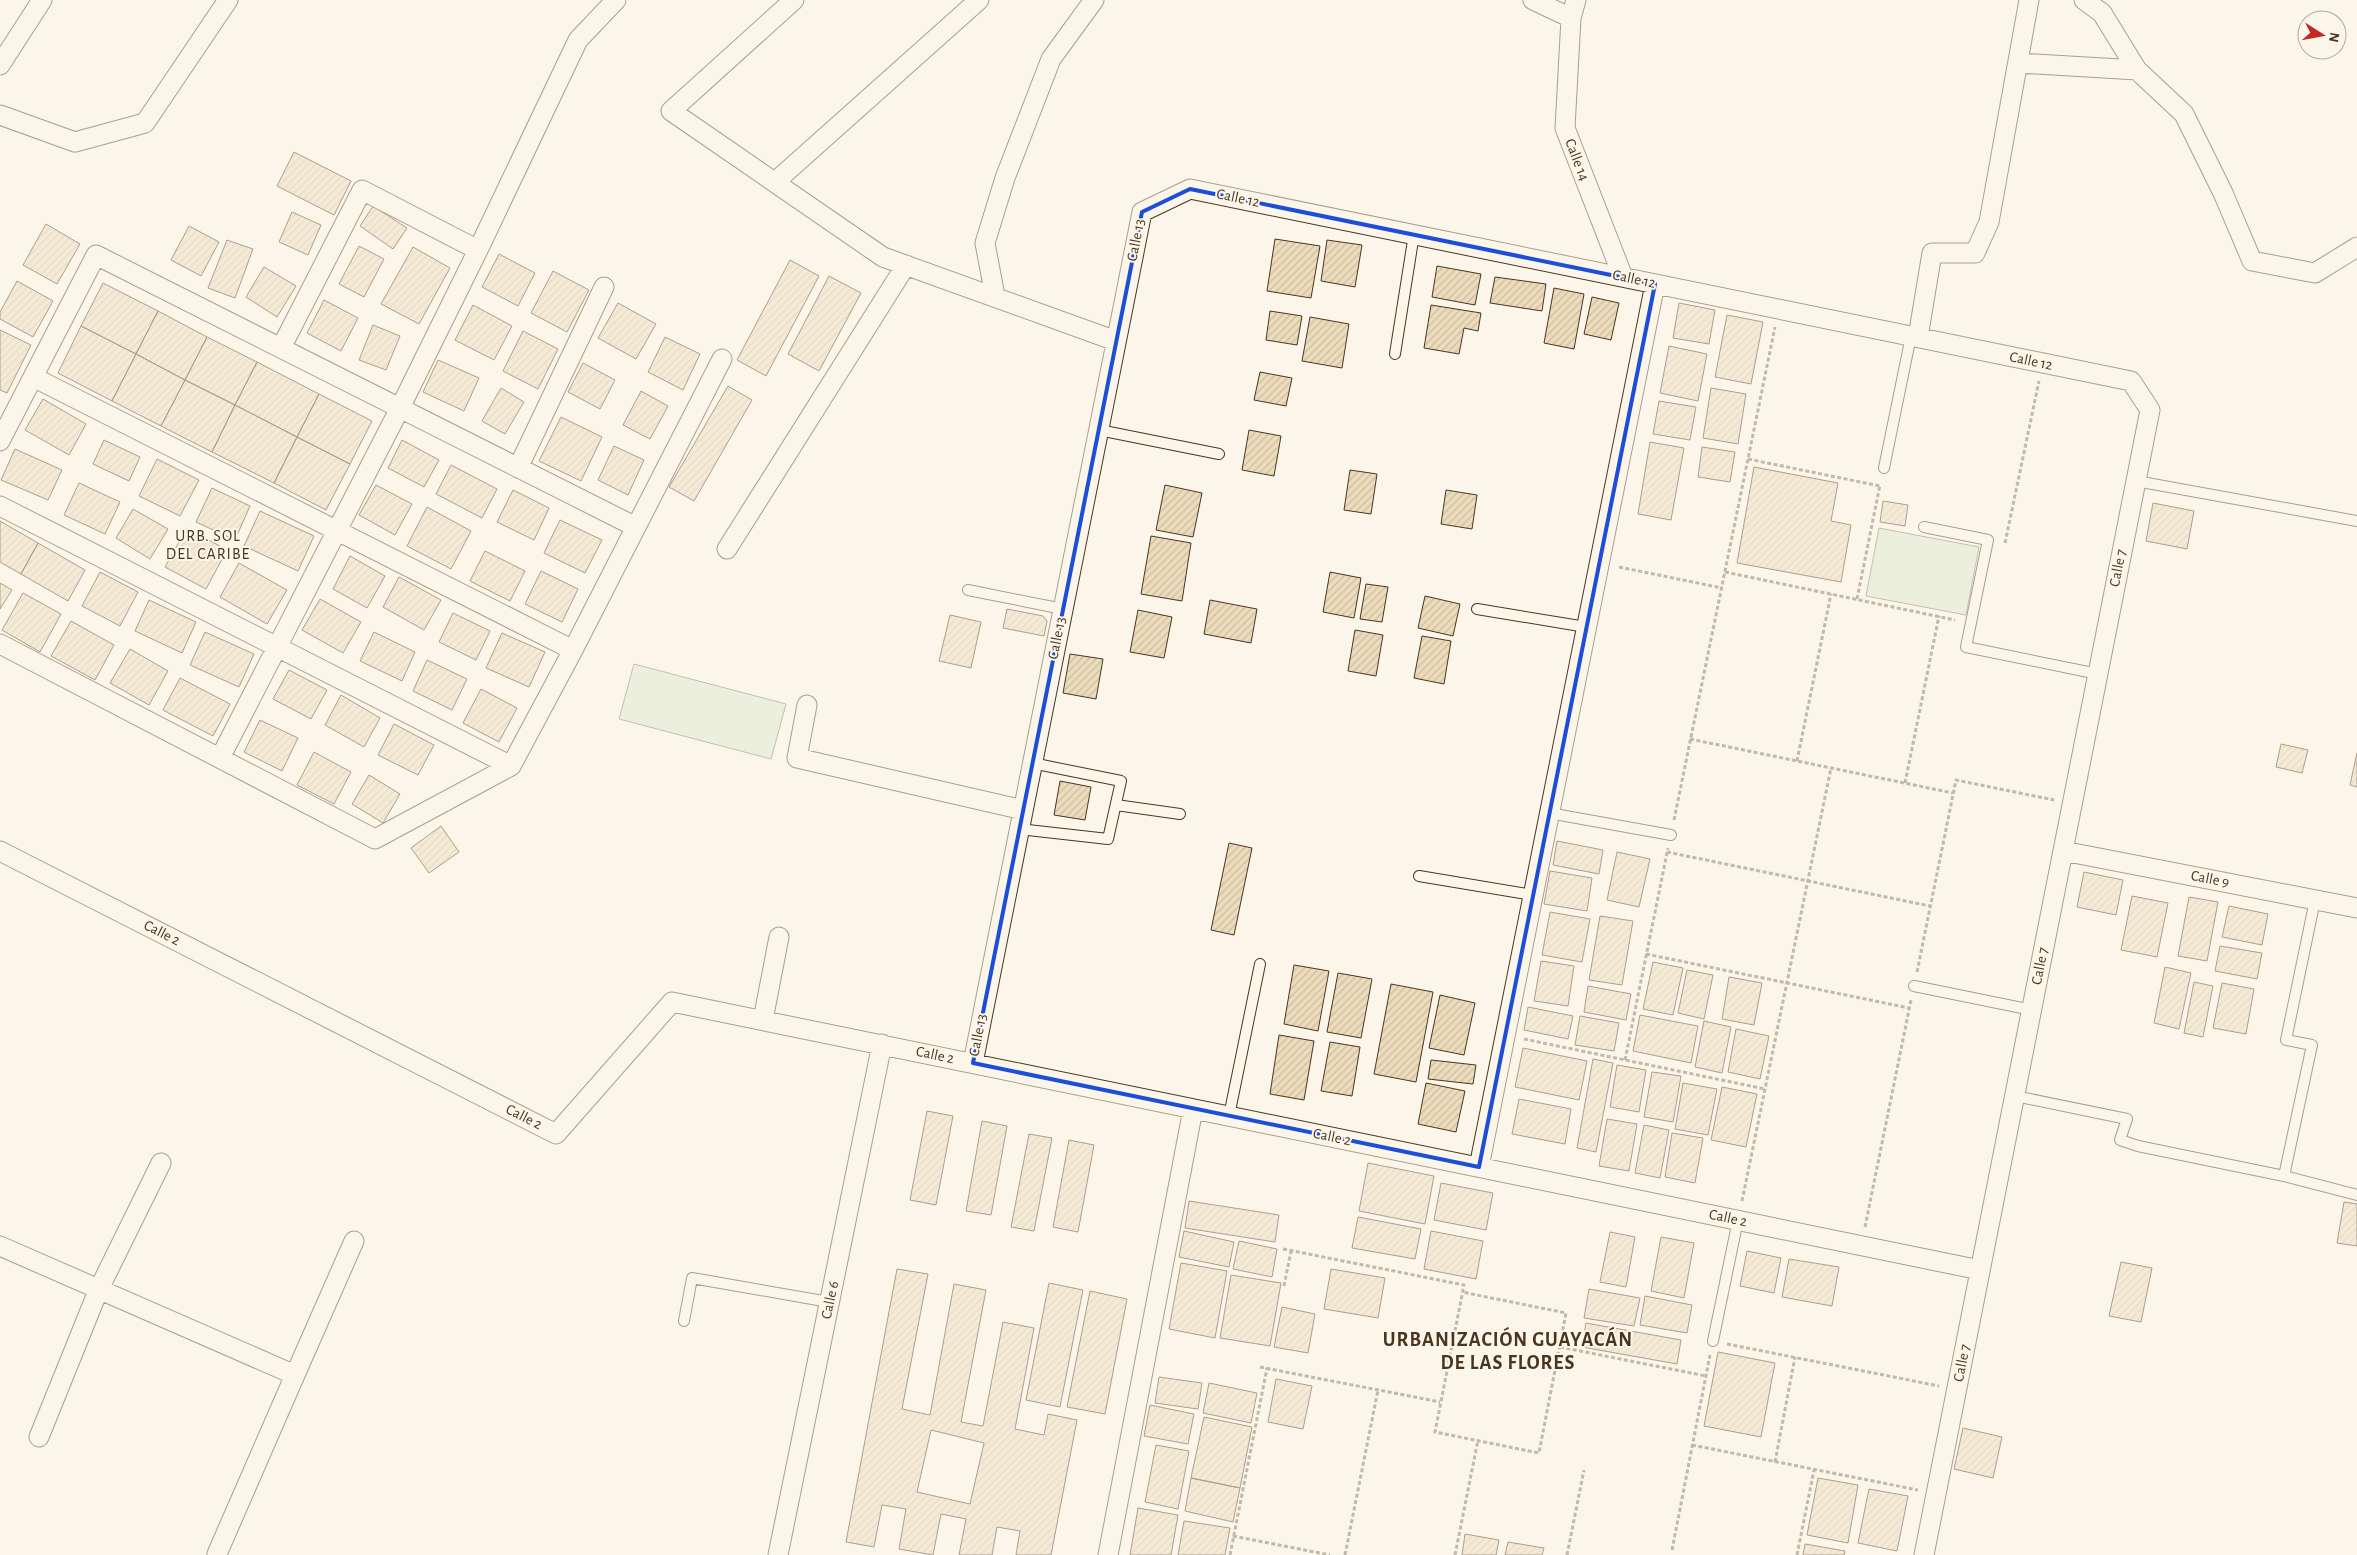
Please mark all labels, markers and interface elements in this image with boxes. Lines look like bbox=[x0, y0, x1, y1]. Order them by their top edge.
north arrow bbox=[2297, 10, 2347, 60]
text: N bbox=[2326, 31, 2342, 43]
street label: Calle 14 bbox=[1562, 137, 1592, 183]
street label: Calle 12 bbox=[1215, 186, 1261, 210]
street label: Calle 13 bbox=[1125, 218, 1147, 262]
street label: Calle 12 bbox=[1611, 267, 1657, 291]
street label: Calle 12 bbox=[2008, 349, 2054, 373]
district label: URB. SOL DEL CARIBE bbox=[166, 528, 250, 562]
street label: Calle 7 bbox=[2107, 548, 2129, 588]
street label: Calle 13 bbox=[1046, 616, 1068, 660]
street label: Calle 9 bbox=[2190, 868, 2230, 890]
street label: Calle 2 bbox=[142, 918, 183, 948]
street label: Calle 7 bbox=[2029, 946, 2051, 986]
street label: Calle 13 bbox=[967, 1013, 989, 1057]
street label: Calle 2 bbox=[915, 1044, 955, 1066]
street label: Calle 2 bbox=[504, 1102, 545, 1132]
street label: Calle 2 bbox=[1312, 1126, 1352, 1148]
street label: Calle 2 bbox=[1708, 1207, 1748, 1229]
street label: Calle 6 bbox=[819, 1280, 841, 1320]
district label: URBANIZACIÓN GUAYACÁN DE LAS FLORES bbox=[1383, 1326, 1633, 1373]
street label: Calle 7 bbox=[1951, 1343, 1973, 1383]

